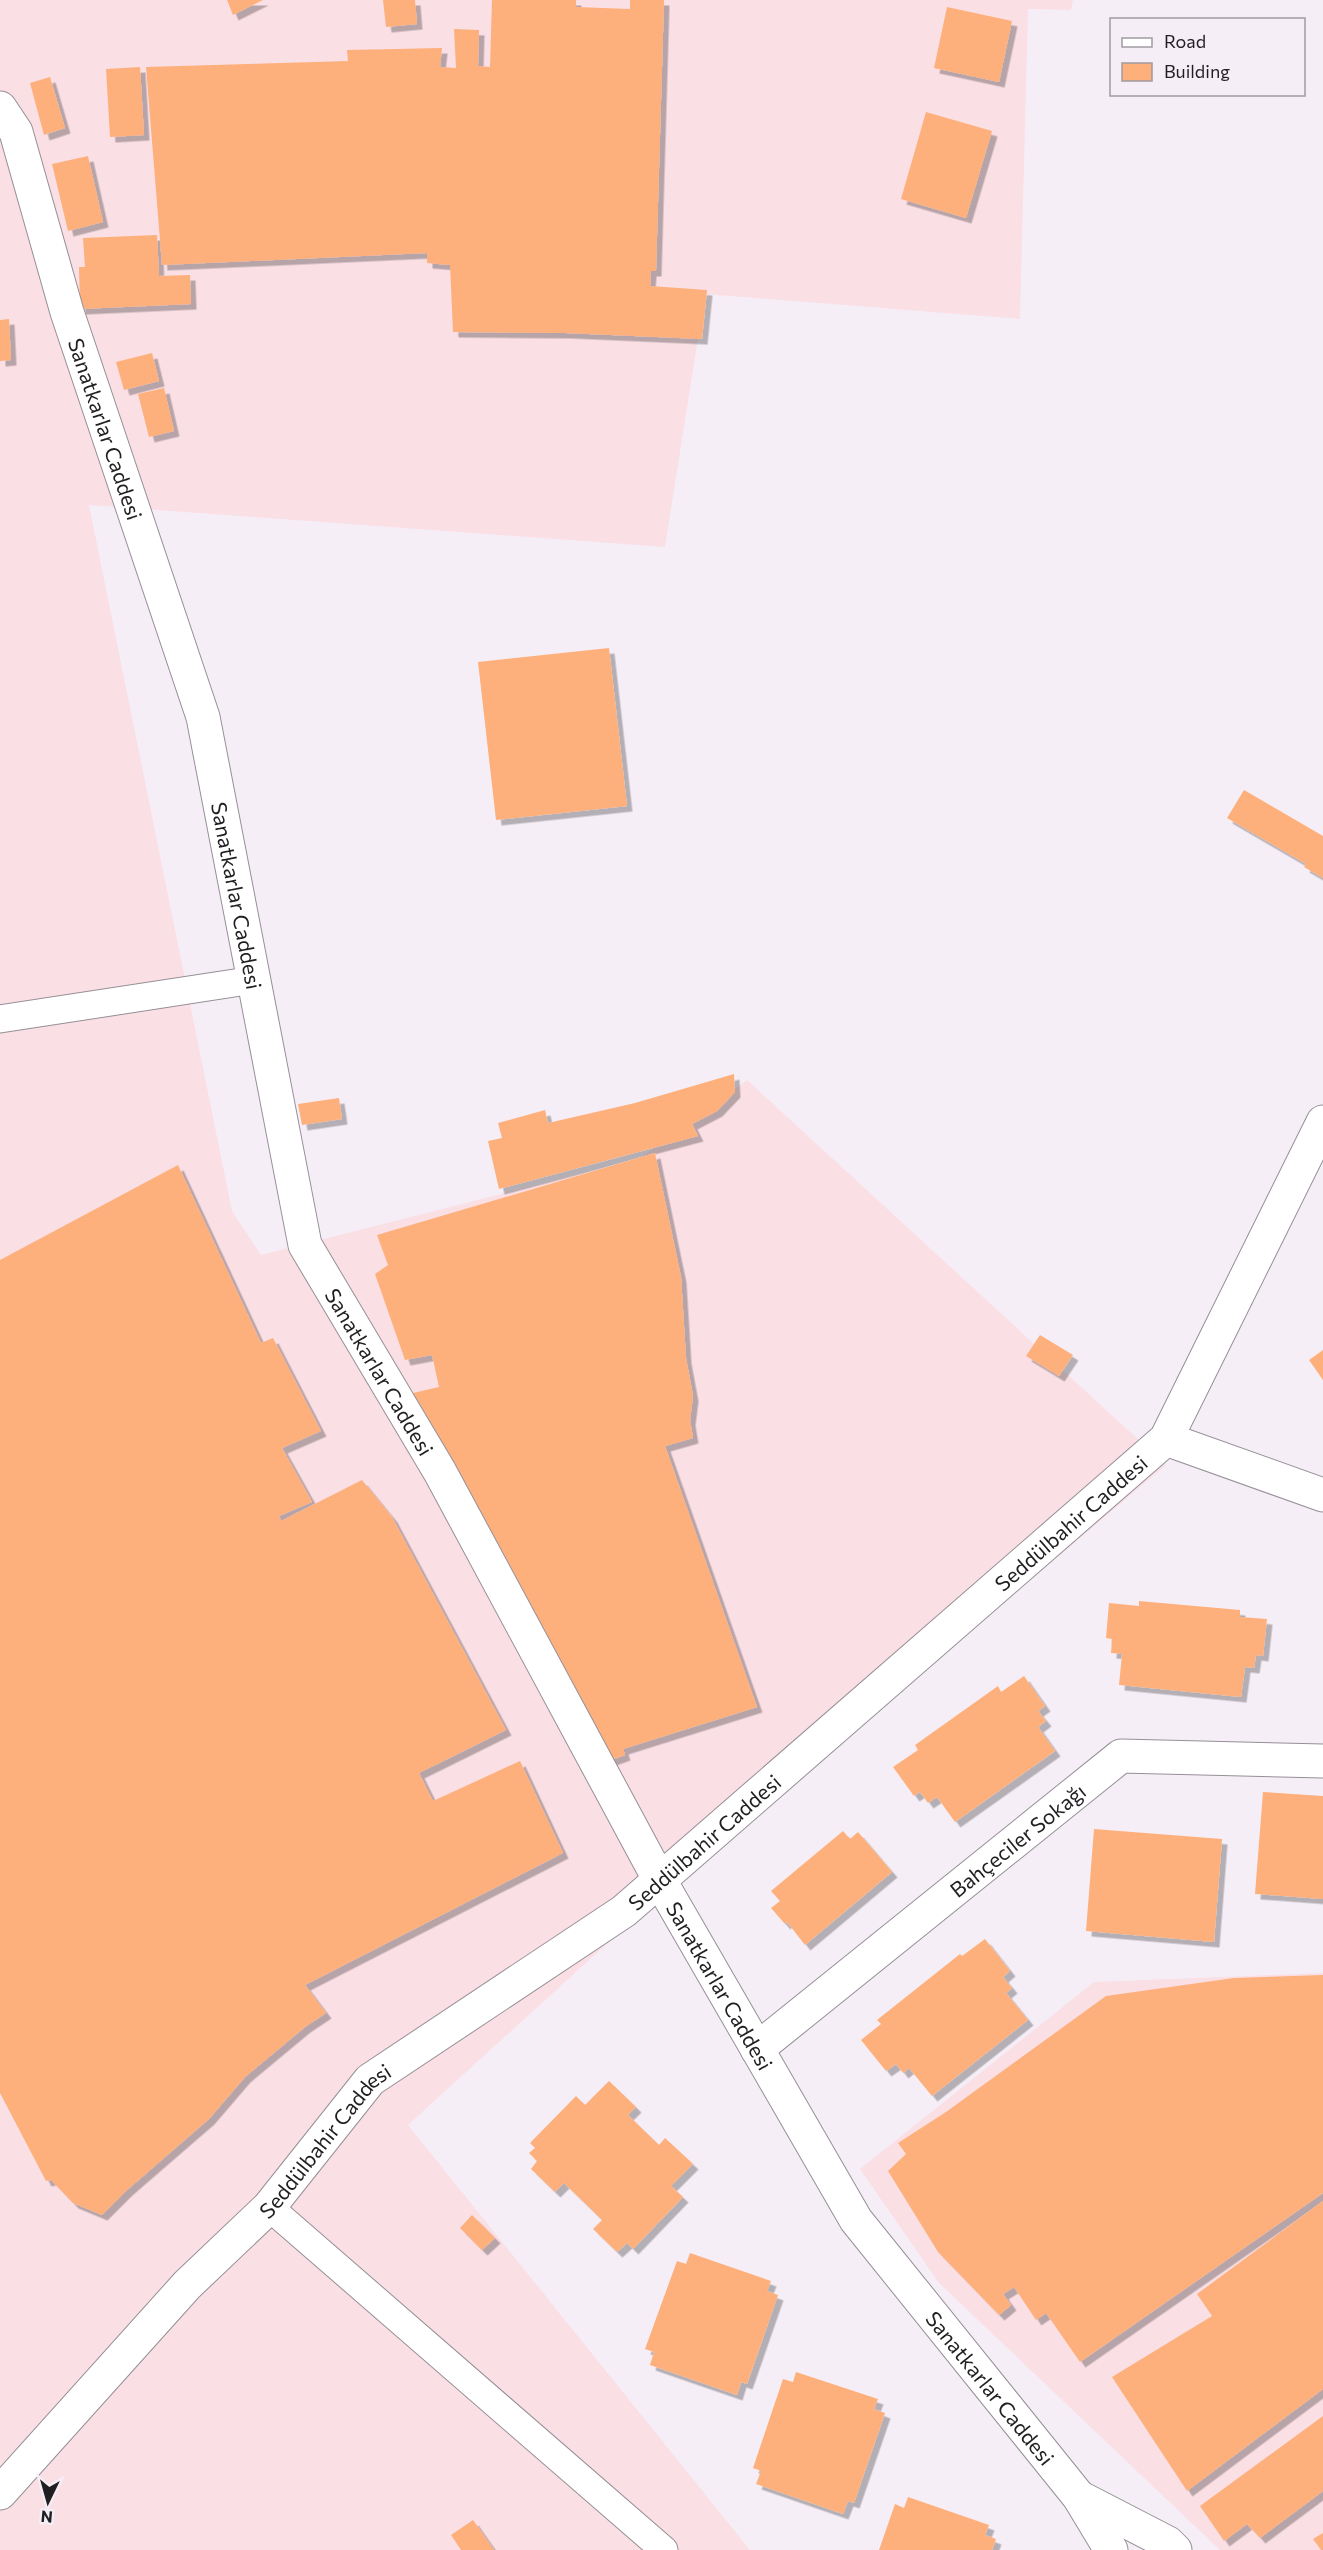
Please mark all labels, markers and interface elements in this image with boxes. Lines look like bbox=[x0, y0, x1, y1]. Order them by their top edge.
legend bbox=[1110, 18, 1305, 96]
text: Road bbox=[1164, 30, 1206, 52]
text: Building bbox=[1164, 60, 1230, 82]
street label: Sanatkarlar Caddesi bbox=[64, 335, 148, 523]
street label: Sanatkarlar Caddesi bbox=[207, 800, 268, 991]
street label: Sanatkarlar Caddesi bbox=[321, 1283, 440, 1460]
street label: Seddülbahir Caddesi bbox=[989, 1449, 1152, 1595]
street label: Seddülbahir Caddesi bbox=[623, 1768, 785, 1915]
street label: Bahçeciler Sokağı bbox=[944, 1778, 1090, 1902]
street label: Sanatkarlar Caddesi bbox=[662, 1897, 779, 2074]
street label: Seddülbahir Caddesi bbox=[253, 2058, 395, 2223]
street label: Sanatkarlar Caddesi bbox=[921, 2306, 1060, 2469]
north arrow bbox=[18, 2472, 78, 2532]
text: N bbox=[40, 2507, 53, 2527]

